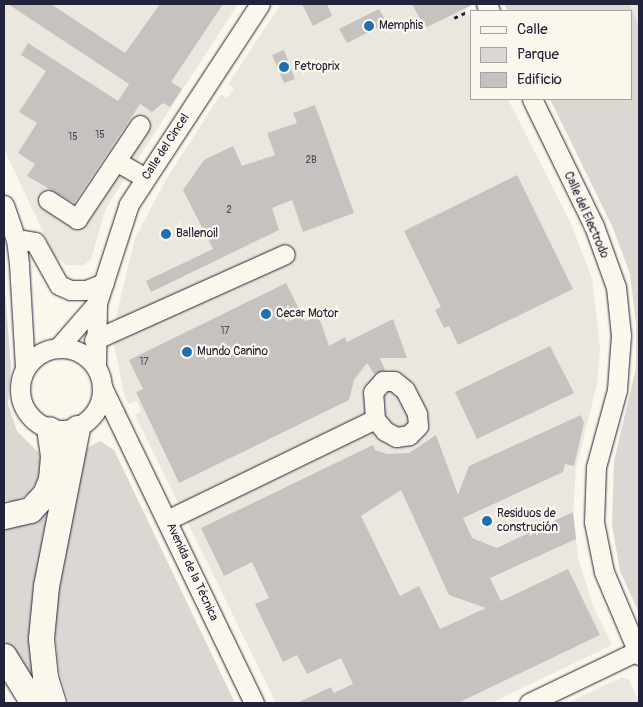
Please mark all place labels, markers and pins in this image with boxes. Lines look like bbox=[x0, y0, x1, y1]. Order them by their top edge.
place label: Memphis bbox=[379, 19, 423, 33]
marker: Memphis bbox=[363, 20, 375, 32]
place label: Petroprix bbox=[294, 60, 340, 74]
marker: Petroprix bbox=[278, 61, 290, 73]
place label: Ballenoil bbox=[176, 227, 218, 241]
marker: Ballenoil bbox=[160, 228, 172, 240]
place label: Cecar Motor bbox=[276, 307, 339, 321]
marker: Cecar Motor bbox=[260, 308, 272, 320]
place label: Mundo Canino bbox=[197, 345, 268, 359]
marker: Mundo Canino bbox=[181, 346, 193, 358]
place label: Residuos de construción bbox=[497, 507, 558, 535]
marker: Residuos de construción bbox=[481, 515, 493, 527]

